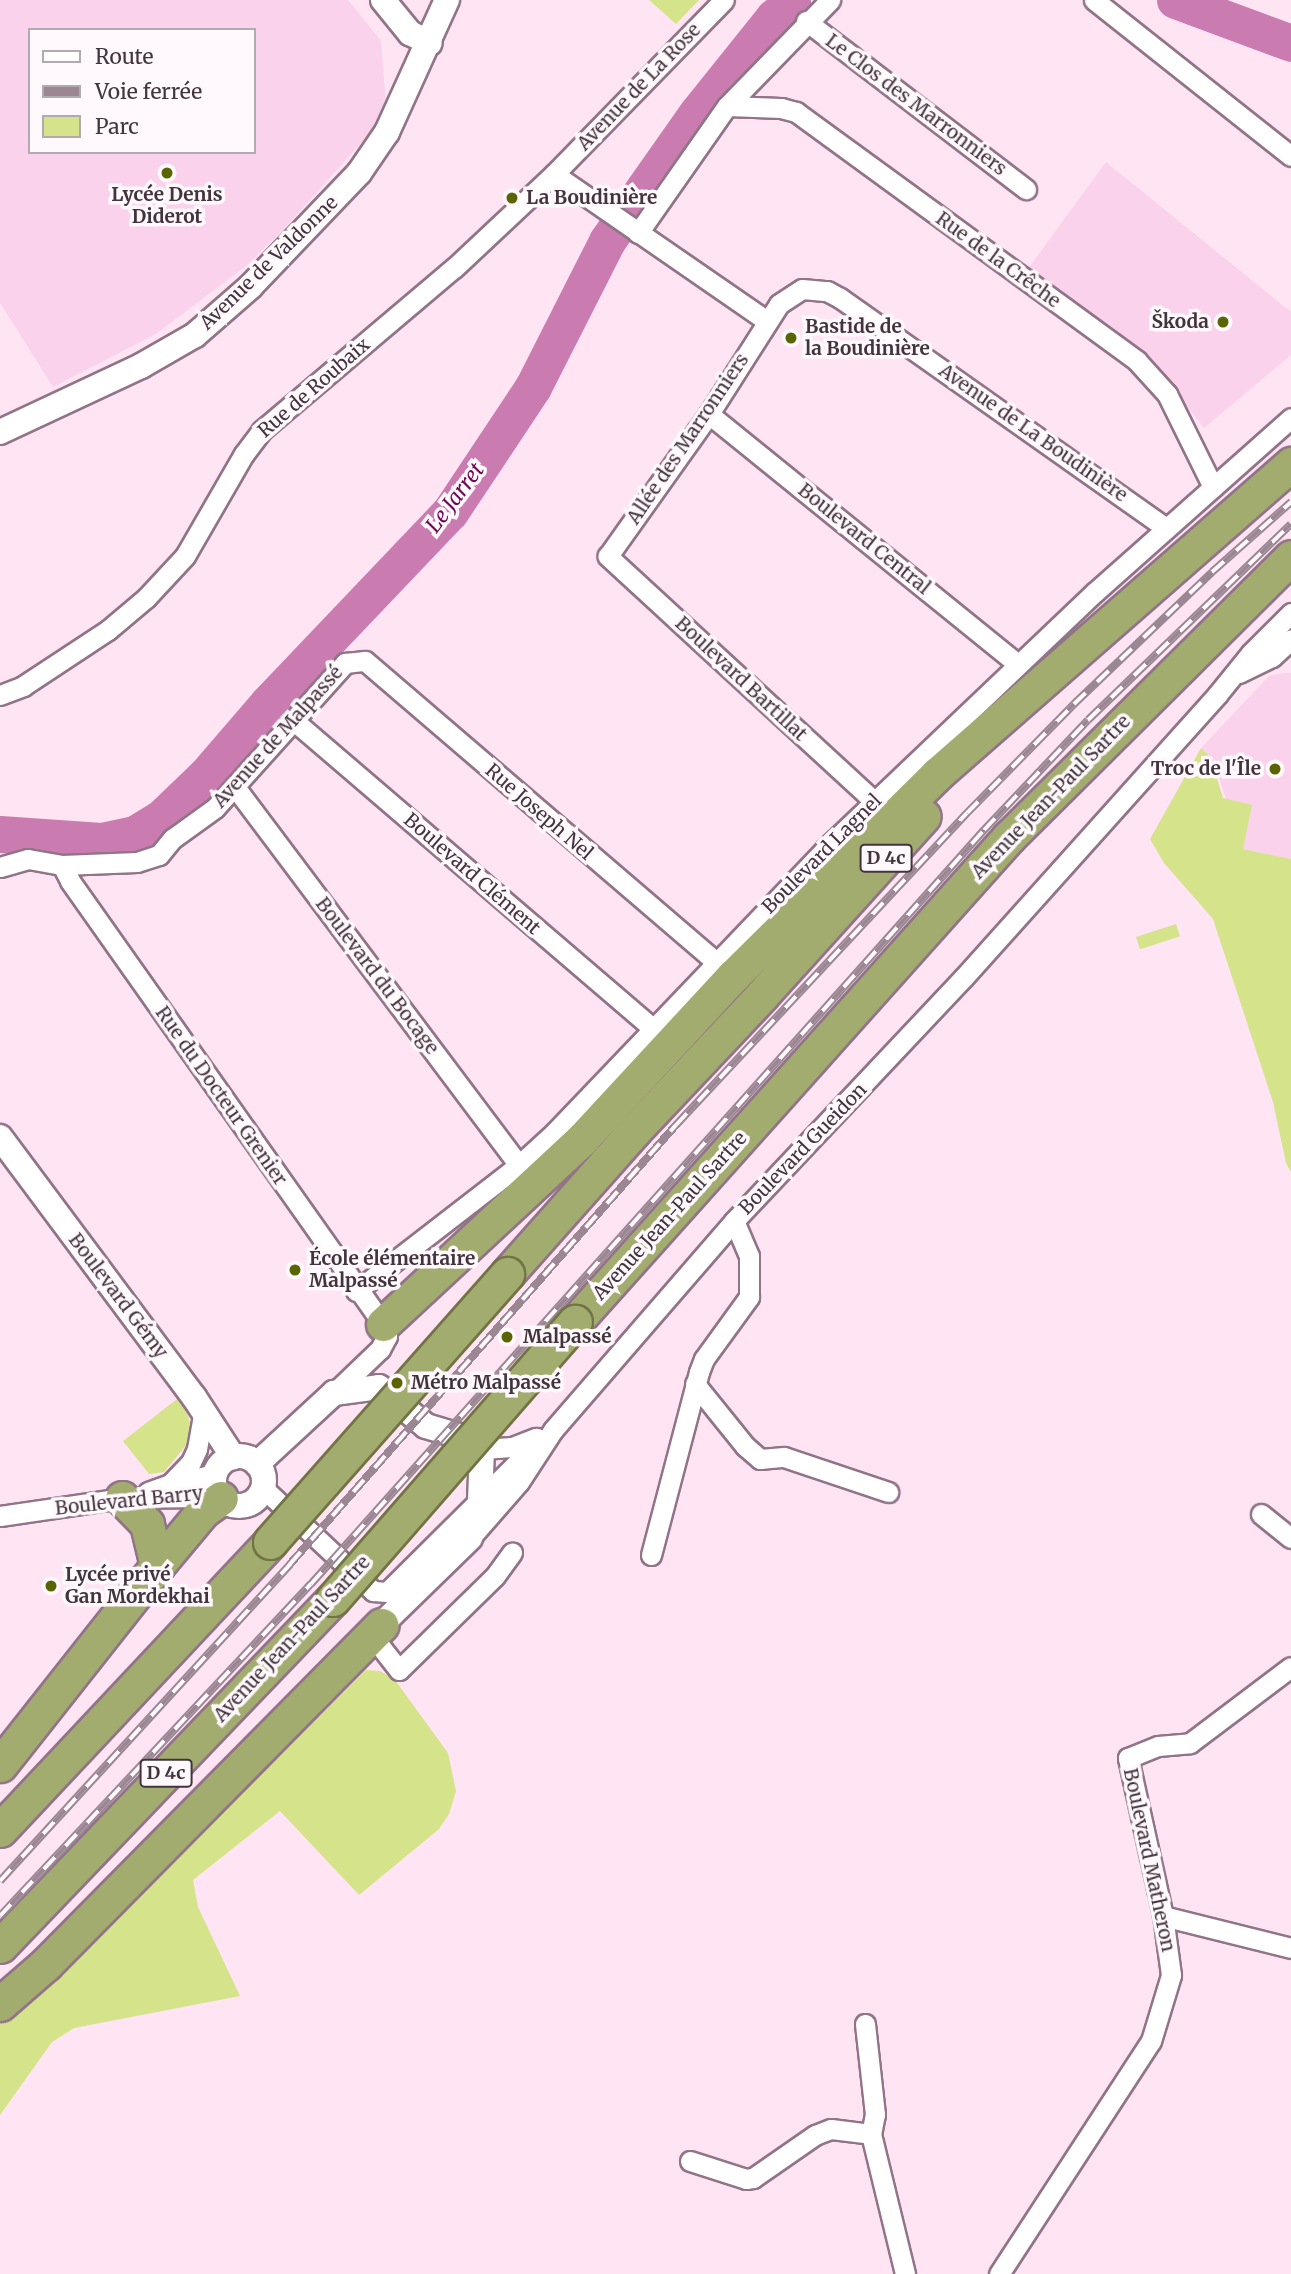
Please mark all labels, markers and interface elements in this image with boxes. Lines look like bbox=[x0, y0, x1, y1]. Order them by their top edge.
street label: Avenue de La Rose bbox=[573, 19, 705, 155]
legend bbox=[28, 28, 256, 154]
street label: Le Clos des Marronniers bbox=[821, 30, 1011, 180]
text: Route bbox=[95, 43, 153, 70]
text: Voie ferrée bbox=[95, 78, 202, 105]
text: Parc bbox=[95, 113, 139, 140]
marker: Lycée Denis Diderot bbox=[159, 165, 175, 181]
place label: Lycée Denis Diderot bbox=[111, 184, 223, 228]
place label: La Boudinière bbox=[526, 187, 657, 209]
marker: La Boudinière bbox=[504, 190, 520, 206]
street label: Avenue de Valdonne bbox=[195, 191, 343, 335]
street label: Rue de la Crêche bbox=[931, 207, 1065, 313]
place label: Škoda bbox=[1151, 311, 1209, 333]
marker: Škoda bbox=[1215, 314, 1231, 330]
place label: Bastide de la Boudinière bbox=[805, 316, 930, 360]
marker: Bastide de la Boudinière bbox=[783, 330, 799, 346]
street label: Rue de Roubaix bbox=[254, 333, 374, 443]
street label: Allée des Marronniers bbox=[622, 349, 754, 529]
street label: Avenue de La Boudinière bbox=[934, 359, 1132, 507]
water label: Le Jarret bbox=[421, 458, 489, 538]
street label: Boulevard Central bbox=[793, 479, 935, 599]
street label: Boulevard Bartillat bbox=[670, 612, 812, 746]
street label: Avenue de Malpassé bbox=[208, 661, 348, 813]
street label: Avenue Jean-Paul Sartre bbox=[967, 710, 1135, 884]
place label: Troc de l'Île bbox=[1151, 758, 1261, 780]
street label: Rue Joseph Nel bbox=[481, 759, 597, 865]
marker: Troc de l'Île bbox=[1267, 761, 1283, 777]
street label: Boulevard Lagnel bbox=[758, 790, 886, 918]
street label: Boulevard Clément bbox=[399, 808, 545, 940]
road number: D 4c bbox=[858, 844, 914, 872]
street label: Boulevard du Bocage bbox=[311, 893, 443, 1059]
street label: Rue du Docteur Grenier bbox=[150, 1002, 292, 1190]
street label: Boulevard Gueidon bbox=[735, 1079, 871, 1219]
street label: Avenue Jean-Paul Sartre bbox=[588, 1127, 752, 1305]
street label: Boulevard Gémy bbox=[64, 1229, 172, 1363]
place label: École élémentaire Malpassé bbox=[309, 1248, 475, 1292]
marker: École élémentaire Malpassé bbox=[287, 1262, 303, 1278]
place label: Malpassé bbox=[523, 1326, 611, 1348]
marker: Malpassé bbox=[497, 1327, 517, 1347]
place label: Métro Malpassé bbox=[411, 1372, 561, 1394]
marker: Métro Malpassé bbox=[389, 1375, 405, 1391]
street label: Boulevard Barry bbox=[54, 1482, 204, 1520]
street label: Avenue Jean-Paul Sartre bbox=[209, 1551, 375, 1727]
place label: Lycée privé Gan Mordekhai bbox=[65, 1564, 210, 1608]
marker: Lycée privé Gan Mordekhai bbox=[43, 1578, 59, 1594]
road number: D 4c bbox=[138, 1758, 194, 1788]
street label: Boulevard Matheron bbox=[1118, 1766, 1180, 1954]

